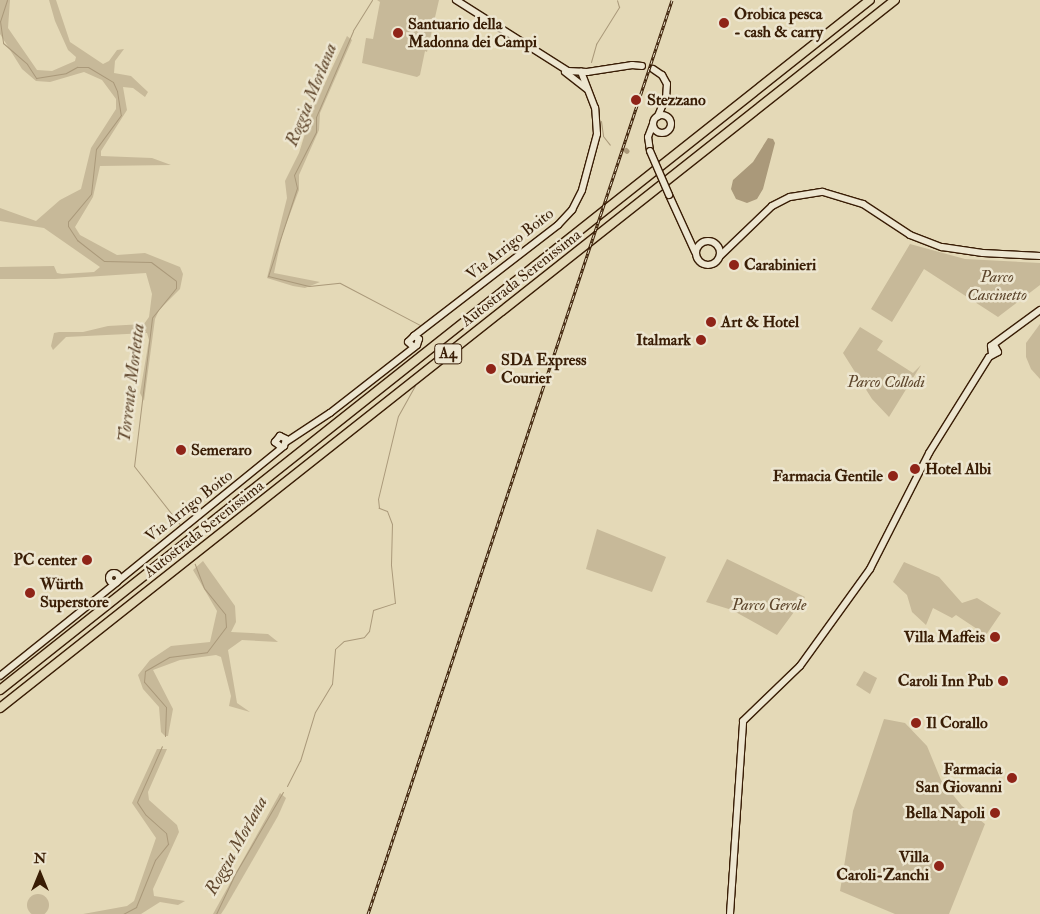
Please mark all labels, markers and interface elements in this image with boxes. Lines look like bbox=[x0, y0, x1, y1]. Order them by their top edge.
place label: Orobica pesca - cash & carry bbox=[734, 4, 823, 42]
place label: Santuario della Madonna dei Campi bbox=[408, 14, 537, 52]
marker: Orobica pesca - cash & carry bbox=[718, 17, 730, 29]
marker: Santuario della Madonna dei Campi bbox=[392, 27, 404, 39]
water label: Roggia Morlana bbox=[282, 40, 342, 150]
place label: Stezzano bbox=[647, 90, 706, 110]
marker: Stezzano bbox=[629, 93, 643, 107]
street label: Via Arrigo Boito bbox=[462, 204, 558, 284]
street label: Autostrada Serenissima bbox=[457, 225, 585, 331]
place label: Carabinieri bbox=[744, 255, 816, 275]
marker: Carabinieri bbox=[728, 259, 740, 271]
park label: Parco Cascinetto bbox=[967, 267, 1027, 305]
place label: Art & Hotel bbox=[721, 312, 799, 332]
marker: Art & Hotel bbox=[705, 316, 717, 328]
water label: Torrente Morletta bbox=[114, 323, 150, 443]
place label: Italmark bbox=[636, 330, 691, 350]
marker: Italmark bbox=[695, 334, 707, 346]
road number: A4 bbox=[433, 342, 463, 366]
place label: SDA Express Courier bbox=[501, 350, 586, 388]
marker: SDA Express Courier bbox=[485, 363, 497, 375]
park label: Parco Collodi bbox=[847, 372, 925, 392]
place label: Semeraro bbox=[191, 440, 252, 460]
marker: Semeraro bbox=[175, 444, 187, 456]
place label: Hotel Albi bbox=[925, 459, 991, 479]
marker: Hotel Albi bbox=[909, 463, 921, 475]
street label: Via Arrigo Boito bbox=[141, 466, 237, 546]
place label: Farmacia Gentile bbox=[773, 466, 883, 486]
marker: Farmacia Gentile bbox=[887, 470, 899, 482]
street label: Autostrada Serenissima bbox=[140, 476, 268, 582]
place label: PC center bbox=[13, 550, 77, 570]
marker: PC center bbox=[81, 554, 93, 566]
place label: Würth Superstore bbox=[40, 574, 109, 612]
marker: Würth Superstore bbox=[24, 587, 36, 599]
park label: Parco Gerole bbox=[732, 595, 806, 615]
place label: Villa Maffeis bbox=[904, 627, 985, 647]
marker: Villa Maffeis bbox=[989, 631, 1001, 643]
place label: Caroli Inn Pub bbox=[898, 671, 993, 691]
marker: Caroli Inn Pub bbox=[997, 675, 1009, 687]
place label: Il Corallo bbox=[926, 713, 988, 733]
marker: Il Corallo bbox=[910, 717, 922, 729]
place label: Farmacia San Giovanni bbox=[916, 759, 1002, 797]
marker: Farmacia San Giovanni bbox=[1006, 772, 1018, 784]
water label: Roggia Morlana bbox=[201, 793, 273, 899]
place label: Bella Napoli bbox=[905, 803, 985, 823]
marker: Bella Napoli bbox=[989, 807, 1001, 819]
place label: Villa Caroli-Zanchi bbox=[836, 847, 929, 885]
north arrow bbox=[15, 849, 65, 899]
text: N bbox=[34, 850, 46, 867]
marker: Villa Caroli-Zanchi bbox=[933, 860, 945, 872]

